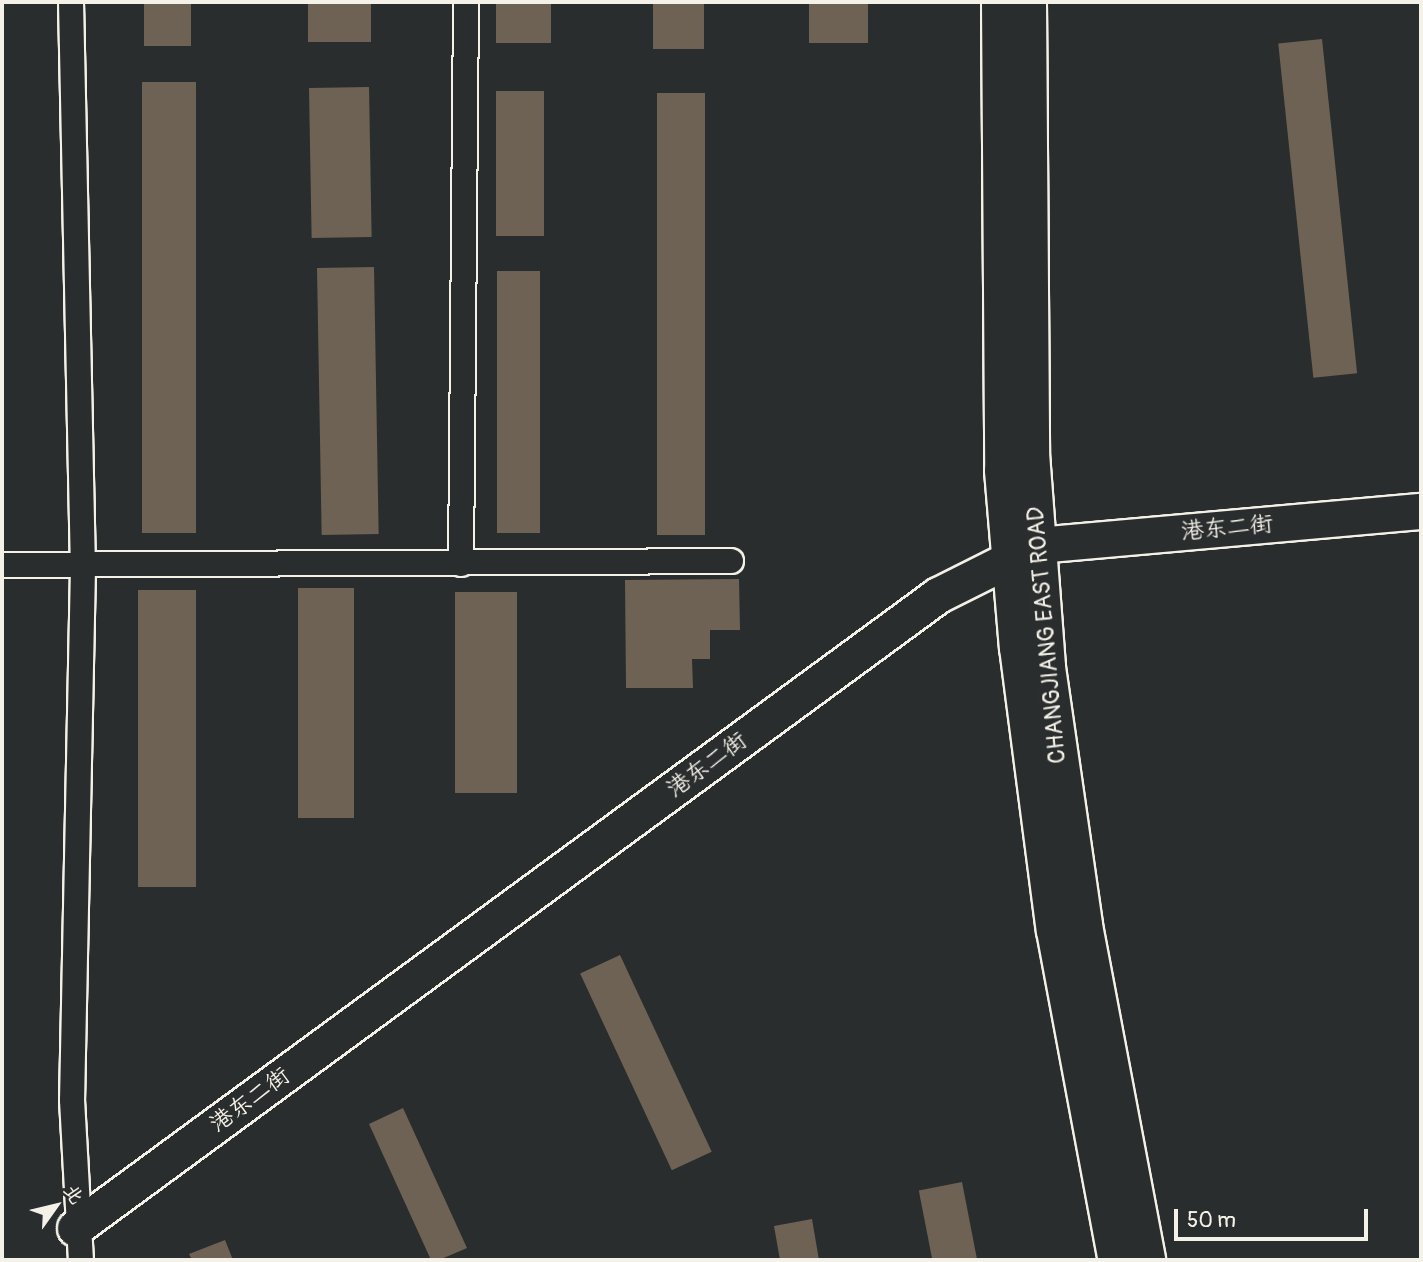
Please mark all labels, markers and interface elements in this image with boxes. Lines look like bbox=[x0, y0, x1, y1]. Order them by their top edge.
street label: CHANGJIANG EAST ROAD bbox=[1022, 505, 1072, 765]
street label: 港东二街 bbox=[1180, 510, 1274, 546]
street label: 港东二街 bbox=[662, 727, 752, 803]
street label: 港东二街 bbox=[205, 1062, 295, 1138]
north arrow bbox=[21, 1171, 91, 1241]
text: 北 bbox=[58, 1180, 89, 1209]
scale bar bbox=[1178, 1196, 1372, 1240]
text: 50 m bbox=[1187, 1207, 1236, 1234]

